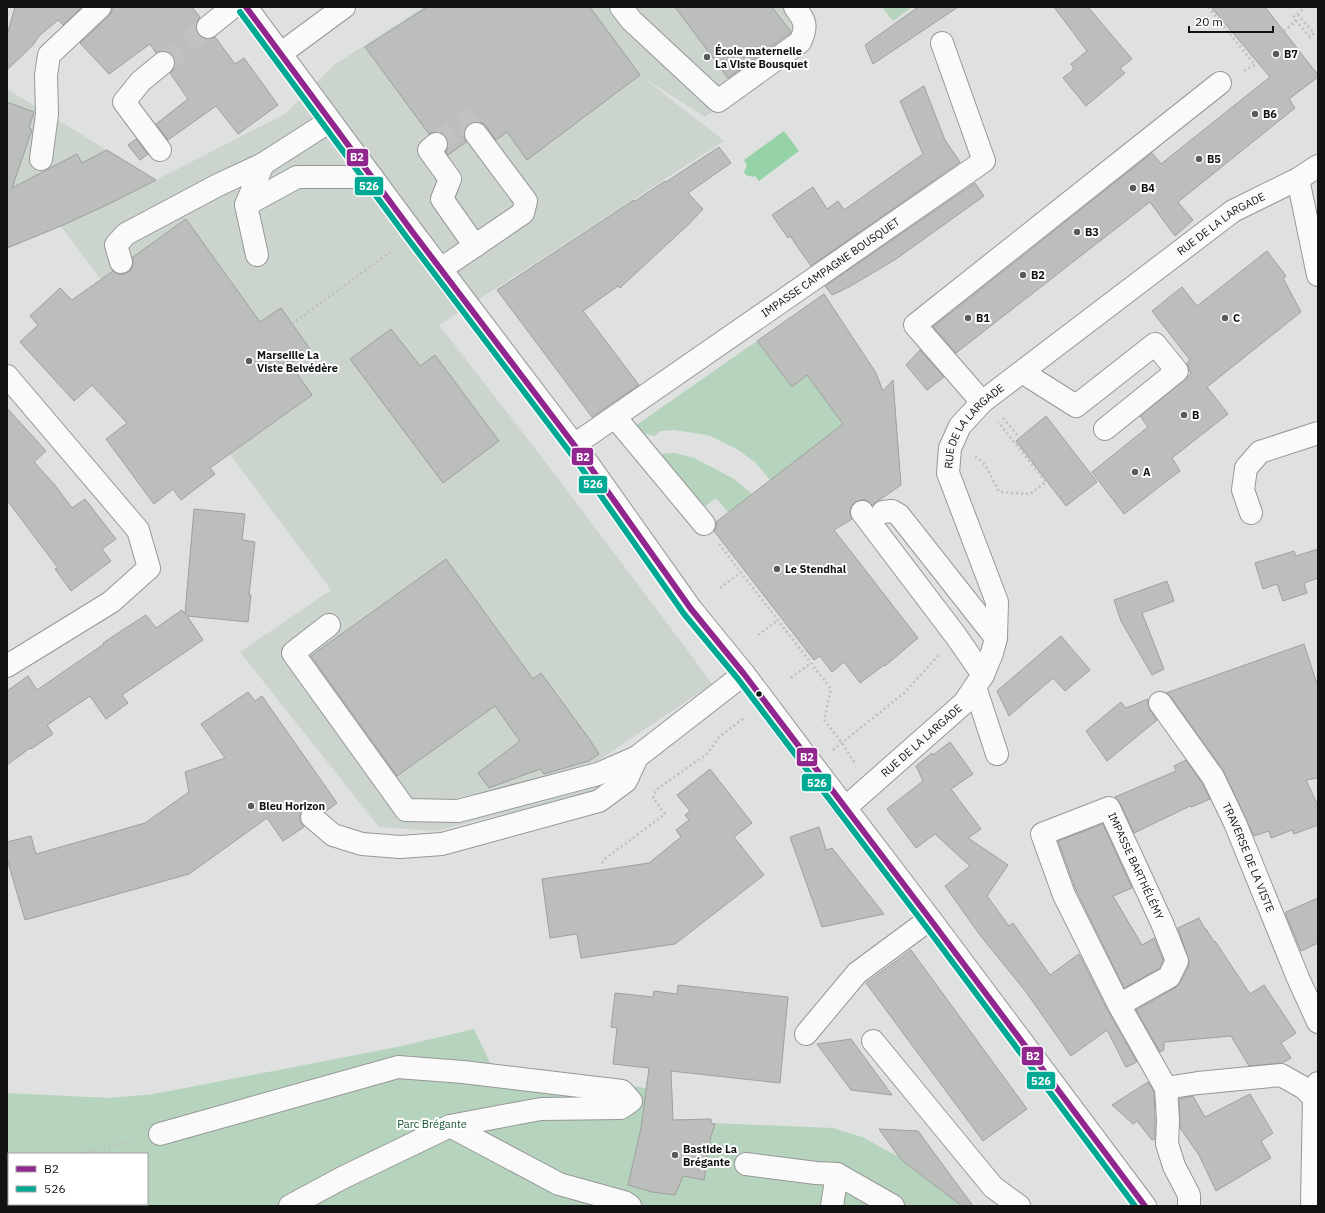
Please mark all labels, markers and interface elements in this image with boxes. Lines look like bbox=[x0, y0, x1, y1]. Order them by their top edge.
scale bar bbox=[1189, 8, 1273, 34]
text: 20 m bbox=[1195, 14, 1223, 29]
place label: École maternelle La Viste Bousquet bbox=[715, 43, 808, 71]
place label: B7 bbox=[1284, 47, 1298, 61]
marker: B7 bbox=[1271, 49, 1281, 59]
marker: École maternelle La Viste Bousquet bbox=[702, 52, 712, 62]
place label: B6 bbox=[1263, 107, 1277, 121]
marker: B6 bbox=[1250, 109, 1260, 119]
line badge: B2 bbox=[346, 148, 369, 167]
text: B2 bbox=[350, 150, 364, 164]
place label: B5 bbox=[1207, 152, 1221, 166]
marker: B5 bbox=[1194, 154, 1204, 164]
line badge: 526 bbox=[354, 176, 384, 196]
text: 526 bbox=[359, 179, 379, 193]
place label: B4 bbox=[1141, 181, 1155, 195]
marker: B4 bbox=[1128, 183, 1138, 193]
street label: RUE DE LA LARGADE bbox=[1174, 189, 1267, 258]
street label: IMPASSE CAMPAGNE BOUSQUET bbox=[758, 214, 903, 320]
place label: B3 bbox=[1085, 225, 1099, 239]
marker: B3 bbox=[1072, 227, 1082, 237]
place label: B2 bbox=[1031, 268, 1045, 282]
marker: B2 bbox=[1018, 270, 1028, 280]
place label: B1 bbox=[976, 311, 990, 325]
place label: C bbox=[1233, 311, 1240, 325]
marker: B1 bbox=[963, 313, 973, 323]
marker: C bbox=[1220, 313, 1230, 323]
place label: Marseille La Viste Belvédère bbox=[257, 348, 338, 375]
marker: Marseille La Viste Belvédère bbox=[244, 356, 254, 366]
street label: RUE DE LA LARGADE bbox=[941, 381, 1007, 469]
place label: B bbox=[1192, 408, 1199, 422]
marker: B bbox=[1179, 410, 1189, 420]
line badge: B2 bbox=[571, 447, 594, 466]
text: B2 bbox=[576, 450, 590, 464]
place label: A bbox=[1143, 465, 1151, 479]
marker: A bbox=[1130, 467, 1140, 477]
line badge: 526 bbox=[578, 475, 608, 494]
text: 526 bbox=[583, 477, 603, 491]
place label: Le Stendhal bbox=[785, 562, 847, 576]
marker: Le Stendhal bbox=[772, 564, 782, 574]
unlabelled marker bbox=[754, 689, 764, 699]
street label: RUE DE LA LARGADE bbox=[878, 701, 965, 780]
line badge: B2 bbox=[796, 747, 818, 767]
text: B2 bbox=[800, 750, 814, 764]
line badge: 526 bbox=[801, 773, 832, 792]
text: 526 bbox=[807, 776, 827, 790]
place label: Bleu Horizon bbox=[259, 799, 325, 813]
street label: TRAVERSE DE LA VISTE bbox=[1219, 800, 1278, 914]
marker: Bleu Horizon bbox=[246, 801, 256, 811]
street label: IMPASSE BARTHÉLÉMY bbox=[1105, 810, 1167, 922]
line badge: B2 bbox=[1021, 1046, 1044, 1066]
text: B2 bbox=[1026, 1049, 1040, 1063]
line badge: 526 bbox=[1026, 1071, 1056, 1090]
text: 526 bbox=[1031, 1074, 1051, 1088]
park label: Parc Brégante bbox=[397, 1117, 467, 1131]
place label: Bastide La Brégante bbox=[683, 1142, 737, 1169]
marker: Bastide La Brégante bbox=[670, 1150, 680, 1160]
legend bbox=[8, 1153, 148, 1205]
text: B2 bbox=[44, 1161, 59, 1176]
text: 526 bbox=[44, 1181, 66, 1196]

